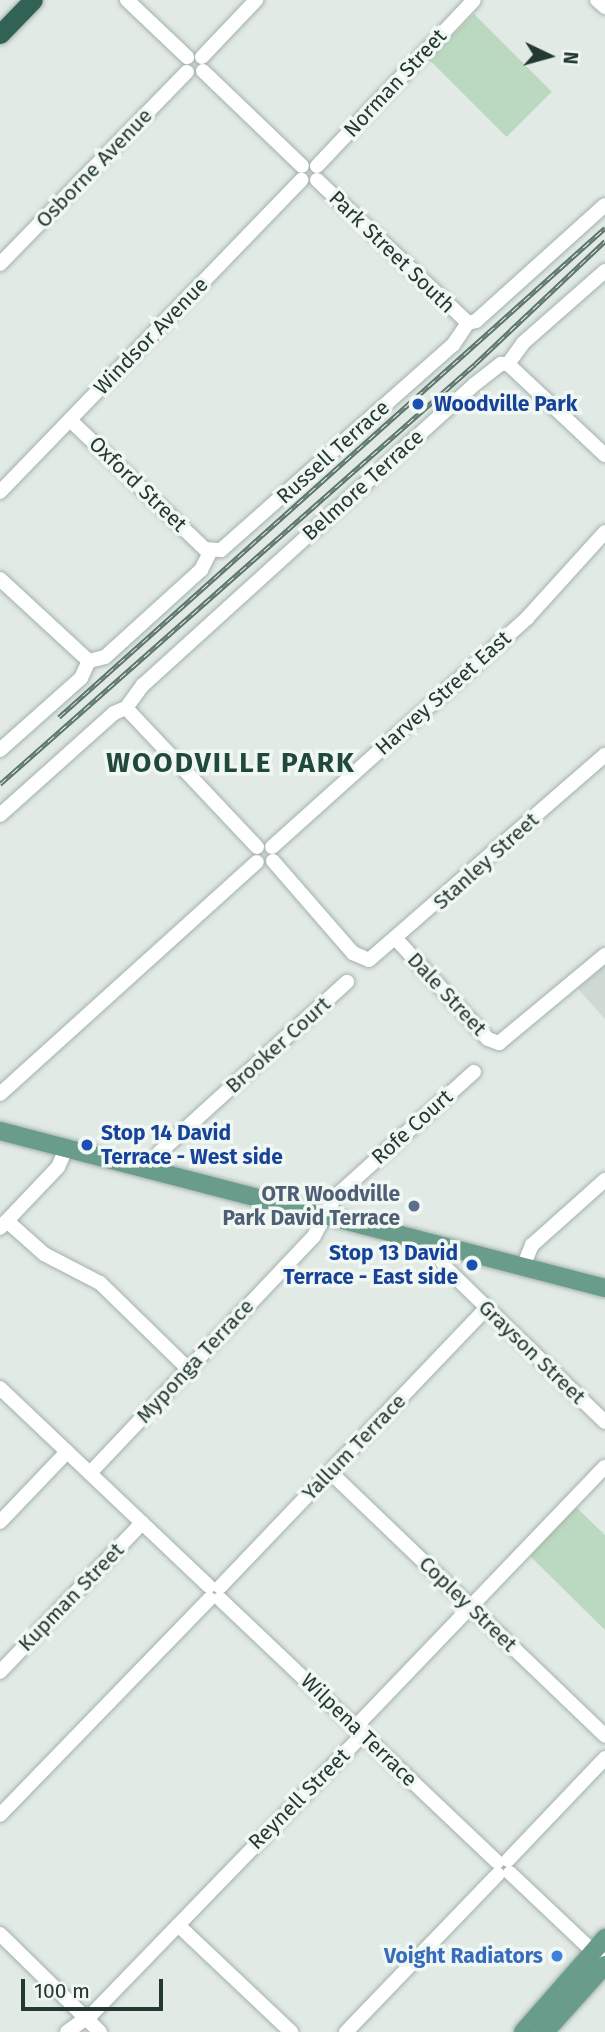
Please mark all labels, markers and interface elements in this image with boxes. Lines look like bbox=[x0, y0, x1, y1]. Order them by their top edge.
north arrow bbox=[514, 21, 584, 91]
street label: Norman Street bbox=[338, 24, 452, 142]
text: N bbox=[558, 51, 582, 65]
street label: Osborne Avenue bbox=[31, 103, 157, 233]
street label: Park Street South bbox=[324, 186, 460, 318]
street label: Windsor Avenue bbox=[89, 272, 213, 400]
place label: Woodville Park bbox=[434, 391, 577, 417]
marker: Woodville Park bbox=[408, 394, 428, 414]
street label: Russell Terrace bbox=[272, 395, 394, 509]
street label: Belmore Terrace bbox=[297, 424, 429, 546]
street label: Oxford Street bbox=[84, 431, 192, 537]
street label: Harvey Street East bbox=[370, 626, 516, 760]
district label: WOODVILLE PARK bbox=[108, 746, 354, 780]
street label: Stanley Street bbox=[428, 807, 544, 915]
street label: Dale Street bbox=[402, 947, 492, 1041]
street label: Brooker Court bbox=[221, 991, 335, 1099]
street label: Rofe Court bbox=[366, 1084, 458, 1170]
place label: Stop 14 David Terrace - West side bbox=[101, 1120, 283, 1170]
marker: Stop 14 David Terrace - West side bbox=[79, 1137, 95, 1153]
place label: OTR Woodville Park David Terrace bbox=[222, 1181, 400, 1231]
marker: OTR Woodville Park David Terrace bbox=[406, 1198, 422, 1214]
place label: Stop 13 David Terrace - East side bbox=[283, 1240, 458, 1290]
marker: Stop 13 David Terrace - East side bbox=[464, 1257, 480, 1273]
street label: Myponga Terrace bbox=[131, 1294, 259, 1428]
street label: Grayson Street bbox=[473, 1295, 591, 1409]
street label: Yallum Terrace bbox=[297, 1389, 411, 1505]
street label: Kupman Street bbox=[13, 1537, 129, 1657]
street label: Copley Street bbox=[414, 1551, 522, 1657]
street label: Wilpena Terrace bbox=[296, 1668, 422, 1792]
street label: Reynell Street bbox=[243, 1743, 355, 1855]
place label: Voight Radiators bbox=[384, 1943, 543, 1969]
marker: Voight Radiators bbox=[549, 1948, 565, 1964]
scale bar bbox=[24, 1966, 166, 2010]
text: 100 m bbox=[34, 1978, 90, 2004]

